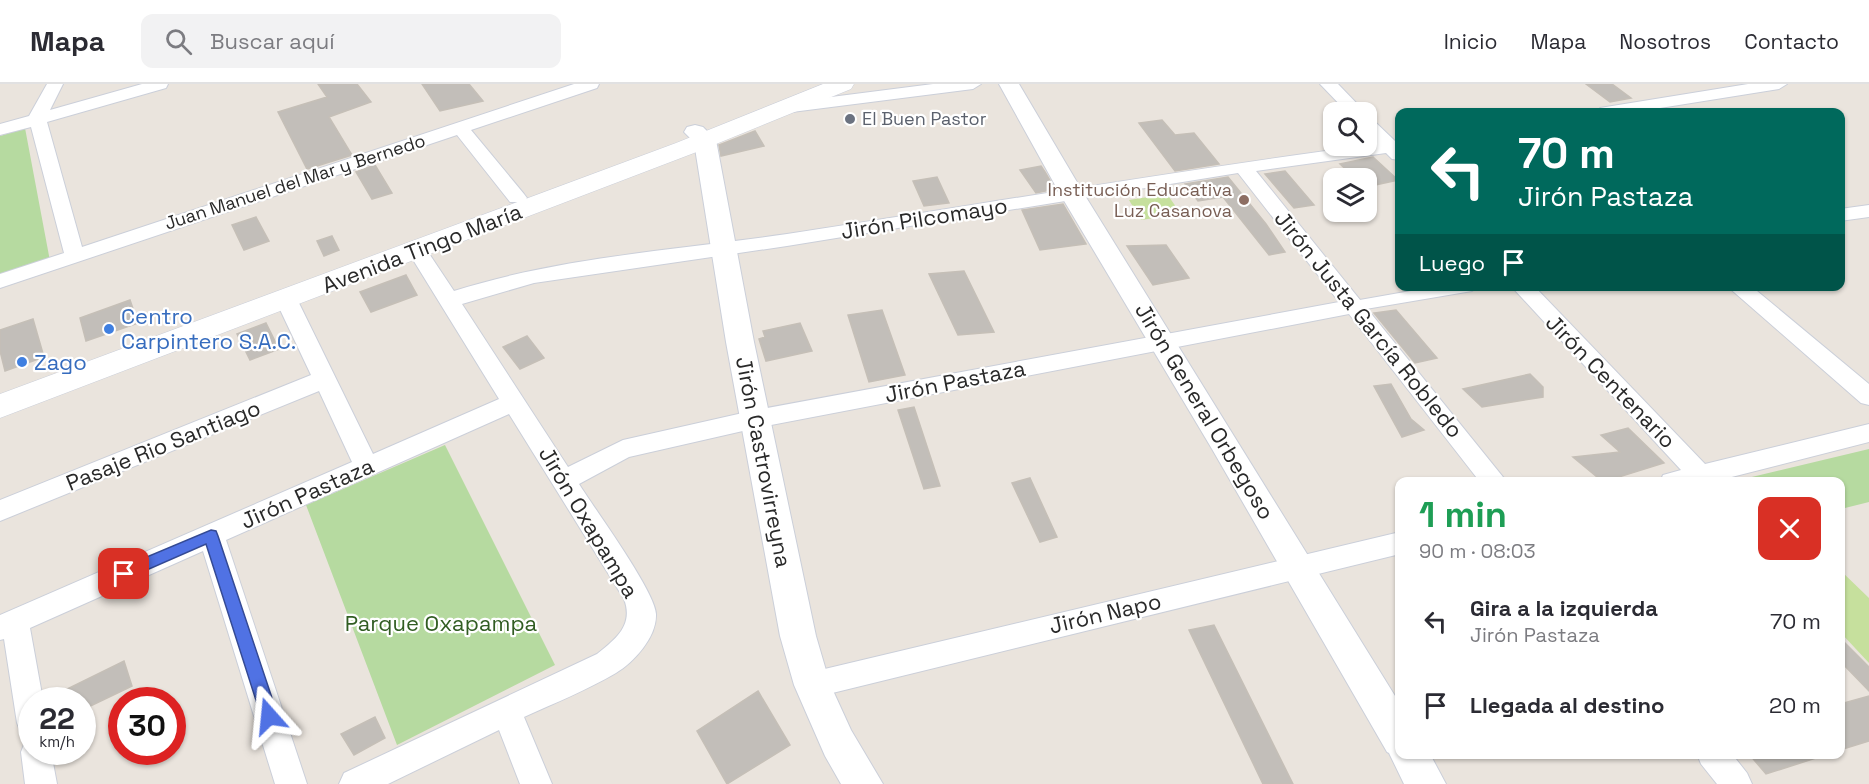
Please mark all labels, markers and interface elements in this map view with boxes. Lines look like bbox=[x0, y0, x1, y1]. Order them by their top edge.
search box bbox=[141, 14, 561, 68]
text: Mapa bbox=[30, 23, 105, 59]
icon: search bbox=[162, 25, 195, 58]
text: Buscar aquí bbox=[210, 27, 335, 55]
text: Inicio bbox=[1444, 28, 1498, 55]
text: Mapa bbox=[1531, 28, 1586, 55]
text: Nosotros bbox=[1619, 28, 1711, 55]
text: Contacto bbox=[1744, 28, 1839, 55]
map controls bbox=[1323, 102, 1377, 222]
button: search bbox=[1323, 102, 1377, 156]
place label: El Buen Pastor bbox=[862, 107, 987, 130]
marker: El Buen Pastor bbox=[843, 112, 857, 126]
text: 70 m bbox=[1518, 127, 1615, 180]
street label: Juan Manuel del Mar y Bernedo bbox=[162, 128, 428, 235]
icon: left bbox=[1419, 132, 1497, 210]
button: layers bbox=[1323, 168, 1377, 222]
place label: Institución Educativa Luz Casanova bbox=[1048, 178, 1232, 222]
text: Jirón Pastaza bbox=[1518, 179, 1693, 214]
street label: Jirón Pilcomayo bbox=[839, 191, 1009, 245]
marker: Institución Educativa Luz Casanova bbox=[1237, 193, 1251, 207]
street label: Avenida Tingo María bbox=[318, 197, 526, 299]
street label: Jirón Justa García Robledo bbox=[1269, 205, 1469, 443]
icon: arrive bbox=[1497, 246, 1530, 279]
text: Luego bbox=[1419, 249, 1485, 277]
street label: Jirón General Orbegoso bbox=[1129, 298, 1281, 524]
place label: Centro Carpintero S.A.C. bbox=[121, 302, 296, 355]
street label: Jirón Centenario bbox=[1540, 308, 1682, 454]
marker: Centro Carpintero S.A.C. bbox=[102, 322, 116, 336]
place label: Zago bbox=[34, 348, 87, 376]
street label: Jirón Castrovirreyna bbox=[730, 354, 798, 570]
street label: Jirón Pastaza bbox=[882, 354, 1028, 408]
marker: Zago bbox=[15, 355, 29, 369]
street label: Pasaje Rio Santiago bbox=[62, 393, 264, 497]
street label: Jirón Oxapampa bbox=[533, 441, 645, 603]
street label: Jirón Pastaza bbox=[236, 451, 378, 535]
text: 1 min bbox=[1419, 492, 1507, 538]
button: close bbox=[1758, 497, 1821, 560]
text: 90 m · 08:03 bbox=[1419, 538, 1536, 564]
pin bbox=[98, 548, 149, 599]
icon: arrive bbox=[107, 557, 140, 590]
street label: Jirón Napo bbox=[1046, 587, 1164, 639]
text: Gira a la izquierda bbox=[1470, 594, 1658, 622]
icon: left bbox=[1419, 605, 1452, 638]
text: 70 m bbox=[1770, 607, 1821, 635]
park label: Parque Oxapampa bbox=[345, 609, 538, 637]
text: Jirón Pastaza bbox=[1470, 622, 1600, 648]
position arrow bbox=[237, 684, 301, 748]
speed limit sign: 30 bbox=[108, 687, 186, 765]
icon: arrive bbox=[1419, 689, 1452, 722]
text: Llegada al destino bbox=[1470, 691, 1664, 719]
text: 20 m bbox=[1769, 691, 1821, 719]
text: 22 bbox=[39, 699, 75, 738]
text: km/h bbox=[39, 732, 75, 751]

